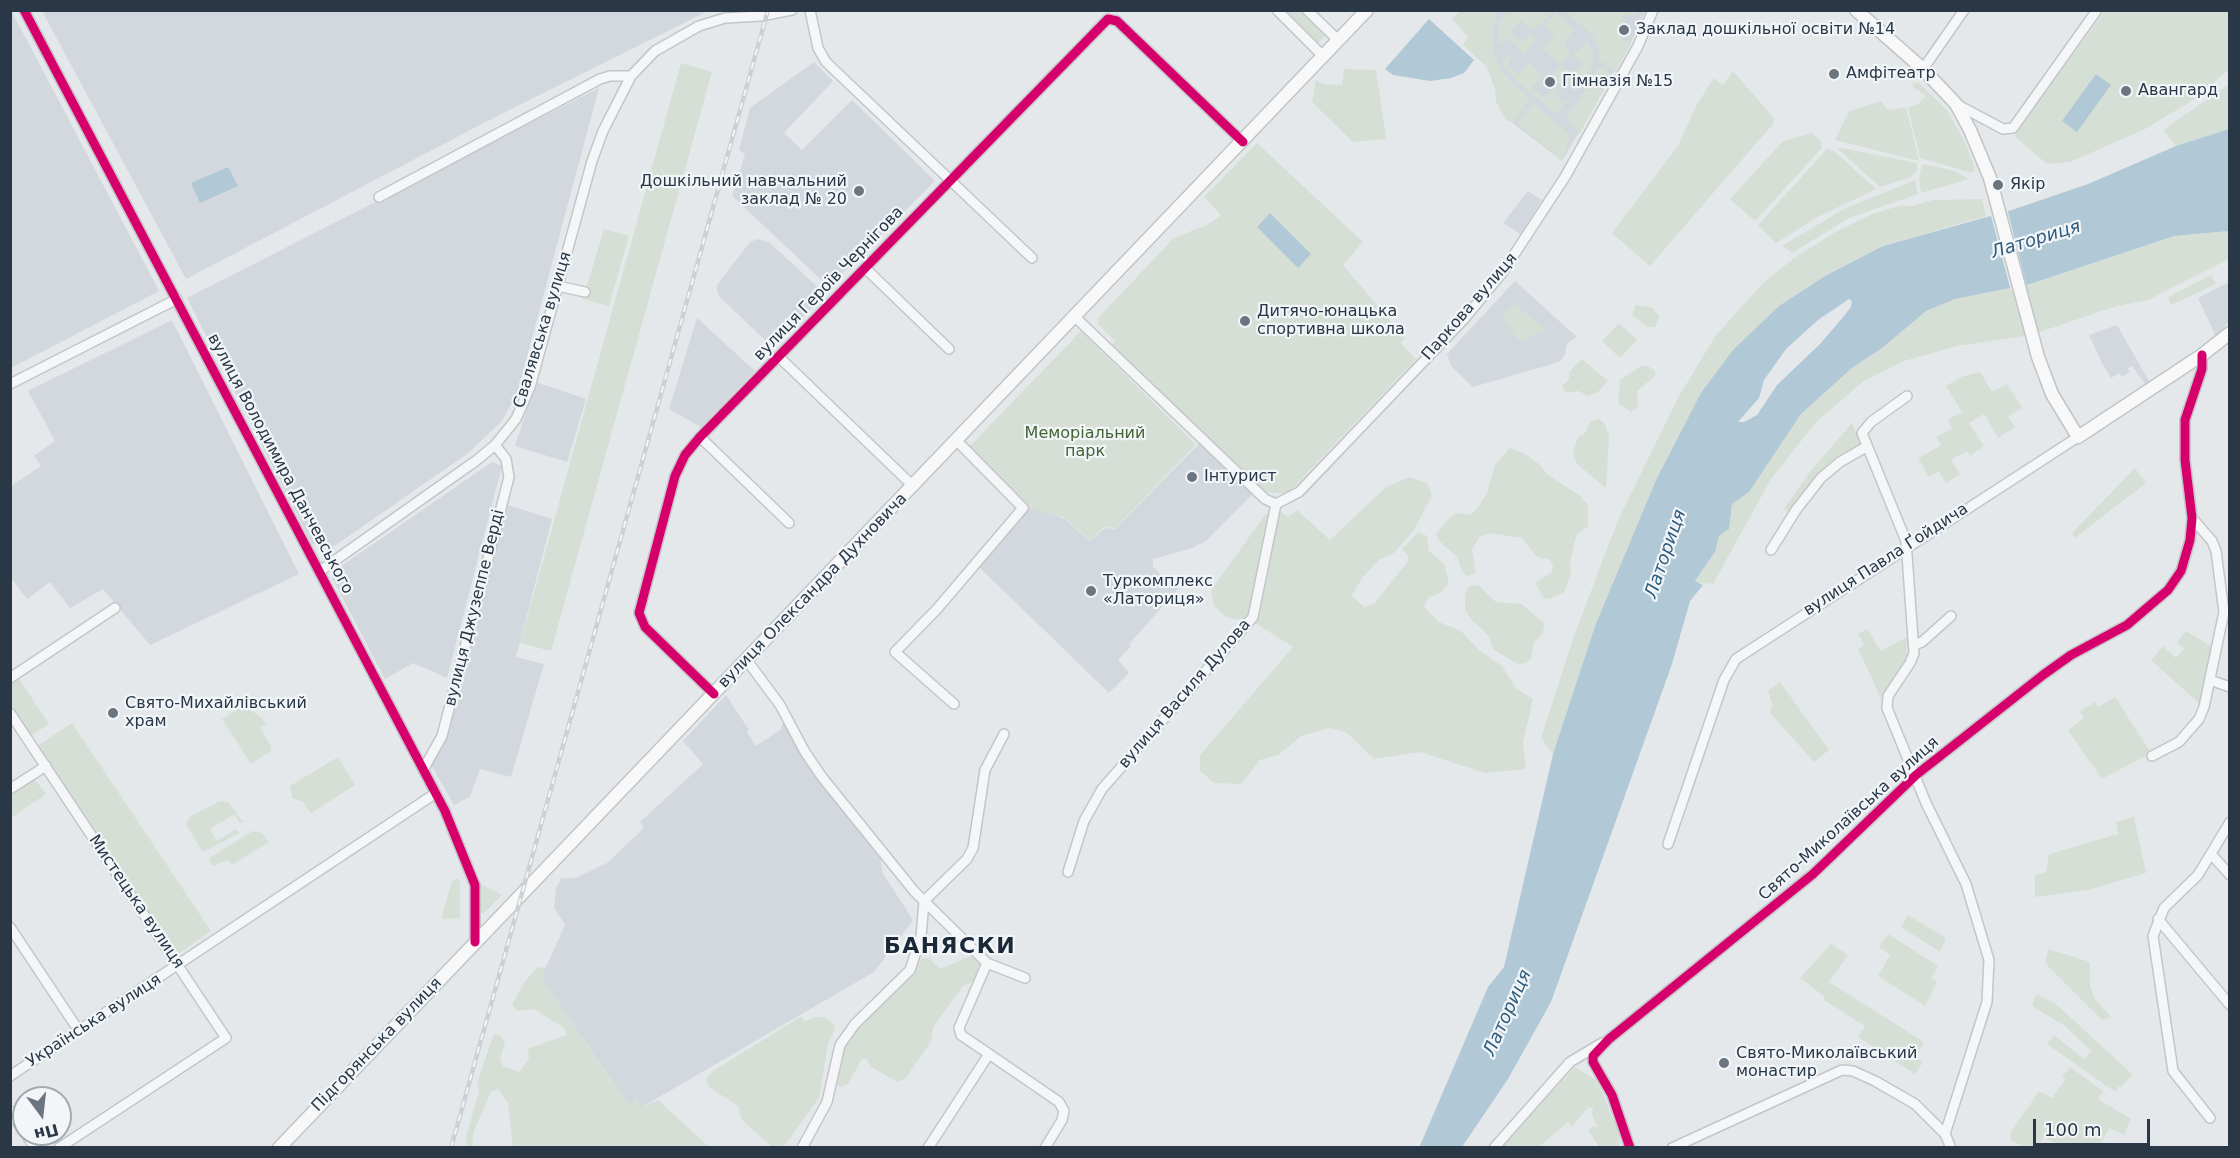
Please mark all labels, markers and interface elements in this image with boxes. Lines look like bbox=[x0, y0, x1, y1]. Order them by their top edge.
place label: Заклад дошкільної освіти №14 bbox=[1636, 20, 1895, 40]
marker: Заклад дошкільної освіти №14 bbox=[1617, 23, 1631, 37]
place label: Амфітеатр bbox=[1846, 64, 1936, 84]
marker: Амфітеатр bbox=[1827, 67, 1841, 81]
place label: Гімназія №15 bbox=[1562, 72, 1673, 92]
marker: Гімназія №15 bbox=[1543, 75, 1557, 89]
place label: Авангард bbox=[2138, 81, 2218, 101]
marker: Авангард bbox=[2119, 84, 2133, 98]
place label: Дошкільний навчальний заклад № 20 bbox=[640, 172, 847, 210]
place label: Якір bbox=[2010, 175, 2045, 195]
marker: Якір bbox=[1991, 178, 2005, 192]
marker: Дошкільний навчальний заклад № 20 bbox=[852, 184, 866, 198]
street label: вулиця Героїв Чернігова bbox=[750, 203, 908, 365]
water label: Латориця bbox=[1989, 216, 2083, 264]
street label: Свалявська вулиця bbox=[510, 249, 576, 411]
street label: Паркова вулиця bbox=[1418, 249, 1522, 365]
place label: Дитячо-юнацька спортивна школа bbox=[1257, 302, 1405, 340]
marker: Дитячо-юнацька спортивна школа bbox=[1238, 314, 1252, 328]
street label: вулиця Володимира Данчевського bbox=[203, 330, 357, 598]
park label: Меморіальний парк bbox=[1025, 424, 1145, 462]
place label: Інтурист bbox=[1204, 467, 1277, 487]
marker: Інтурист bbox=[1185, 470, 1199, 484]
street label: вулиця Олександра Духновича bbox=[715, 490, 911, 692]
street label: вулиця Павла Ґойдича bbox=[1800, 500, 1972, 620]
water label: Латориця bbox=[1641, 507, 1691, 601]
street label: вулиця Джузеппе Верді bbox=[441, 508, 509, 708]
place label: Туркомплекс «Латориця» bbox=[1103, 572, 1213, 610]
marker: Туркомплекс «Латориця» bbox=[1084, 584, 1098, 598]
street label: вулиця Василя Дулова bbox=[1115, 616, 1255, 772]
place label: Свято-Михайлівський храм bbox=[125, 694, 307, 732]
marker: Свято-Михайлівський храм bbox=[106, 706, 120, 720]
street label: Свято-Миколаївська вулиця bbox=[1755, 733, 1943, 905]
street label: Мистецька вулиця bbox=[84, 832, 188, 972]
district label: БАНЯСКИ bbox=[884, 934, 1016, 960]
water label: Латориця bbox=[1479, 966, 1537, 1060]
street label: Українська вулиця bbox=[23, 970, 165, 1072]
street label: Підгорянська вулиця bbox=[308, 974, 446, 1116]
place label: Свято-Миколаївський монастир bbox=[1736, 1044, 1917, 1082]
marker: Свято-Миколаївський монастир bbox=[1717, 1056, 1731, 1070]
north arrow bbox=[12, 1086, 72, 1146]
scale bar bbox=[2036, 1107, 2153, 1145]
text: 100 m bbox=[2044, 1119, 2102, 1140]
text: Пн bbox=[32, 1120, 61, 1144]

